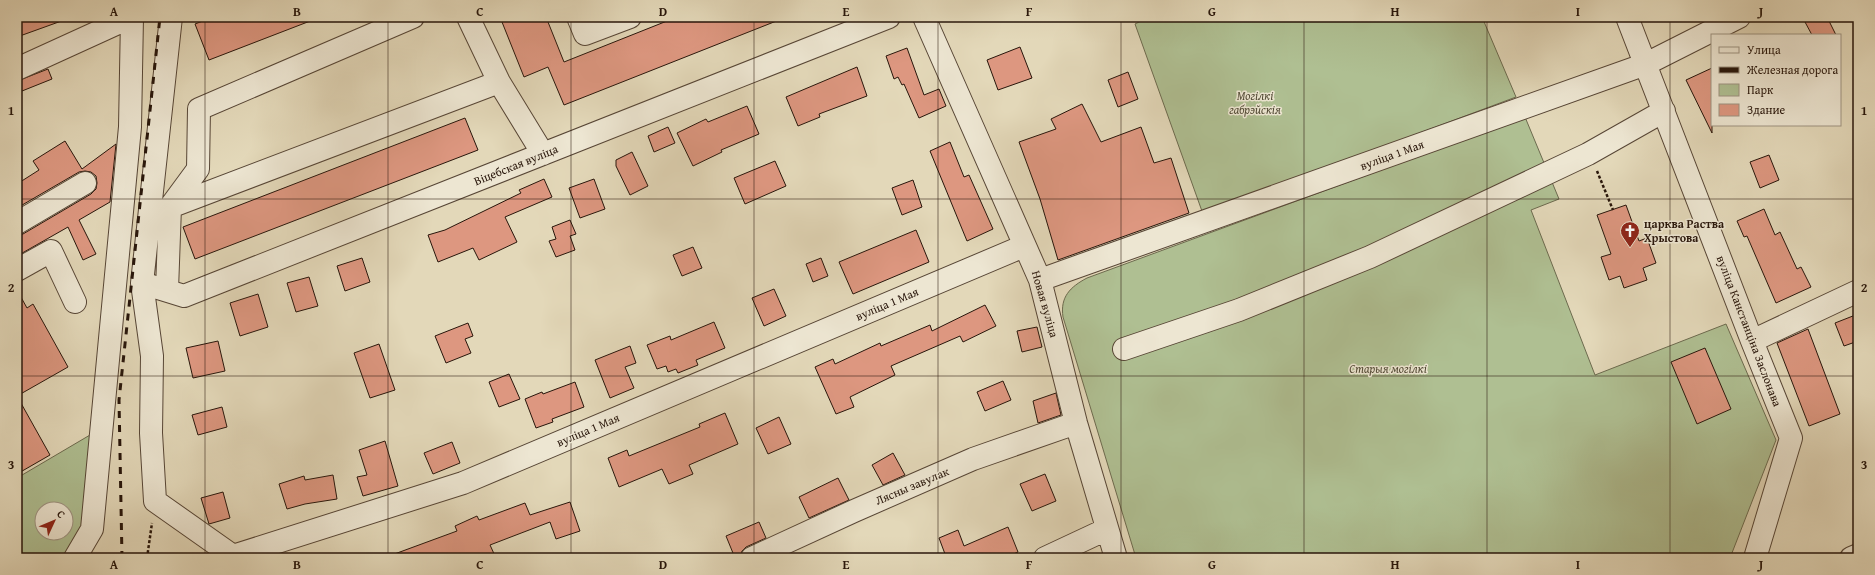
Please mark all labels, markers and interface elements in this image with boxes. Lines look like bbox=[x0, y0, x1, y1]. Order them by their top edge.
text: A bbox=[110, 2, 119, 21]
text: B bbox=[293, 2, 301, 21]
text: C bbox=[476, 2, 484, 21]
text: D bbox=[659, 2, 667, 21]
text: E bbox=[843, 2, 850, 21]
text: F bbox=[1026, 2, 1033, 21]
text: G bbox=[1208, 2, 1216, 21]
text: H bbox=[1390, 2, 1400, 21]
text: I bbox=[1576, 2, 1580, 21]
text: J bbox=[1757, 2, 1764, 21]
legend bbox=[1711, 34, 1841, 126]
text: Улица bbox=[1747, 41, 1781, 58]
text: Железная дорога bbox=[1746, 61, 1838, 78]
text: Парк bbox=[1747, 81, 1774, 98]
park label: Могілкі габрэйскія bbox=[1229, 87, 1281, 118]
text: 1 bbox=[8, 101, 14, 120]
text: Здание bbox=[1747, 101, 1786, 118]
text: 1 bbox=[1861, 101, 1867, 120]
street label: вуліца 1 Мая bbox=[1358, 135, 1426, 174]
street label: Віцебская вуліца bbox=[471, 140, 561, 189]
place label: царква Раства Хрыстова bbox=[1644, 215, 1725, 246]
church icon: царква Раства Хрыстова bbox=[1619, 220, 1641, 248]
street label: вуліца Канстанціна Заслонава bbox=[1713, 253, 1786, 409]
street label: Новая вуліца bbox=[1028, 268, 1063, 340]
text: 2 bbox=[8, 278, 15, 297]
text: 2 bbox=[1861, 278, 1868, 297]
street label: вуліца 1 Мая bbox=[853, 283, 921, 324]
park label: Старыя могілкі bbox=[1349, 360, 1427, 377]
street label: вуліца 1 Мая bbox=[554, 409, 622, 450]
text: 3 bbox=[8, 455, 14, 474]
text: 3 bbox=[1861, 455, 1867, 474]
street label: Лясны завулак bbox=[872, 462, 952, 509]
north arrow bbox=[34, 501, 74, 541]
text: С bbox=[53, 506, 69, 522]
text: A bbox=[110, 555, 119, 574]
text: B bbox=[293, 555, 301, 574]
text: C bbox=[476, 555, 484, 574]
text: D bbox=[659, 555, 667, 574]
text: E bbox=[843, 555, 850, 574]
text: F bbox=[1026, 555, 1033, 574]
text: G bbox=[1208, 555, 1216, 574]
text: H bbox=[1390, 555, 1400, 574]
text: I bbox=[1576, 555, 1580, 574]
text: J bbox=[1757, 555, 1764, 574]

